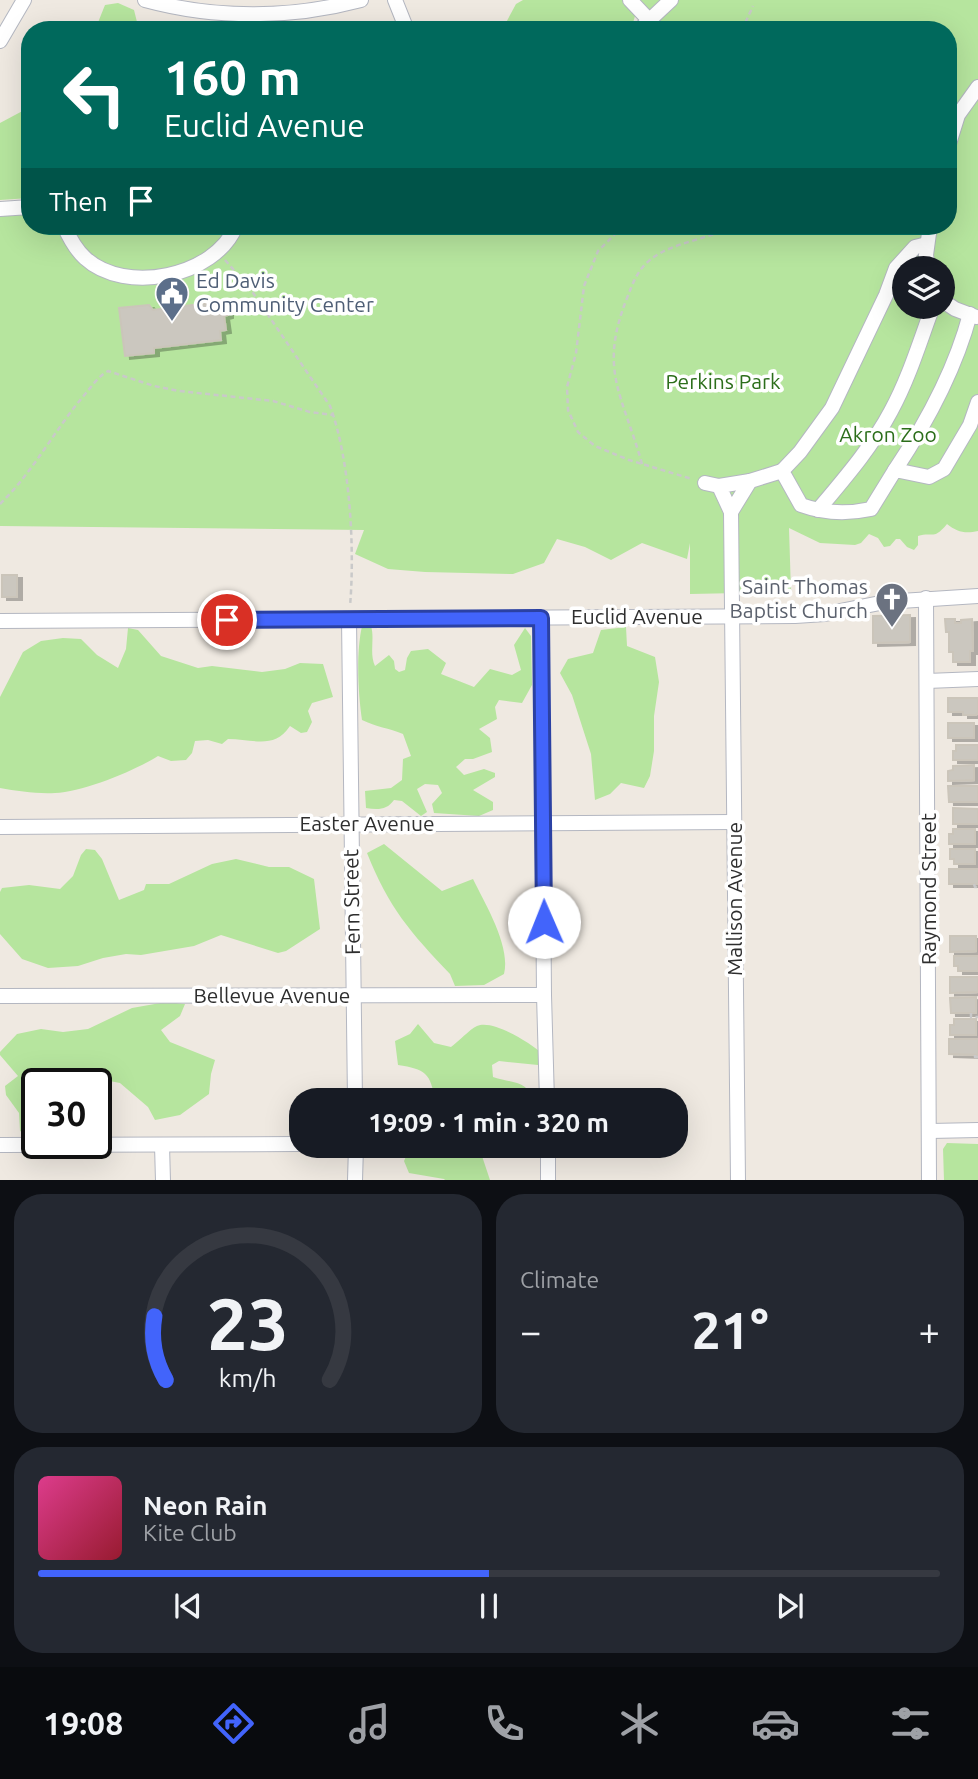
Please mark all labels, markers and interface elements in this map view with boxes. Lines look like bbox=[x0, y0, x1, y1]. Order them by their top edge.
icon: left bbox=[49, 49, 140, 140]
text: 160 m bbox=[164, 49, 301, 104]
text: Euclid Avenue bbox=[164, 107, 365, 143]
icon: arrive bbox=[122, 182, 160, 220]
text: Then bbox=[49, 187, 108, 216]
map controls bbox=[892, 256, 955, 319]
button: layers bbox=[892, 256, 955, 319]
place label: Ed Davis Community Center bbox=[196, 268, 374, 316]
public building icon: Ed Davis Community Center bbox=[153, 274, 191, 323]
park label: Perkins Park bbox=[665, 369, 781, 393]
park label: Akron Zoo bbox=[839, 422, 937, 446]
place label: Saint Thomas Baptist Church bbox=[730, 574, 868, 622]
church icon: Saint Thomas Baptist Church bbox=[873, 580, 911, 629]
pin bbox=[197, 590, 257, 650]
icon: arrive bbox=[208, 601, 246, 639]
street label: Euclid Avenue bbox=[571, 604, 703, 628]
street label: Easter Avenue bbox=[300, 811, 435, 835]
street label: Raymond Street bbox=[916, 813, 940, 965]
street label: Mallison Avenue bbox=[722, 822, 746, 976]
street label: Fern Street bbox=[338, 849, 364, 955]
position arrow bbox=[507, 885, 581, 959]
street label: Bellevue Avenue bbox=[194, 983, 350, 1007]
speed limit sign: 30 bbox=[21, 1068, 112, 1159]
text: 19:09 · 1 min · 320 m bbox=[368, 1108, 609, 1137]
text: Climate bbox=[520, 1267, 599, 1292]
text: 23 bbox=[207, 1282, 289, 1364]
text: 21° bbox=[691, 1301, 769, 1359]
text: − bbox=[520, 1310, 541, 1352]
text: + bbox=[919, 1310, 940, 1352]
text: km/h bbox=[219, 1363, 277, 1391]
text: Neon Rain bbox=[143, 1491, 268, 1520]
text: Kite Club bbox=[143, 1520, 237, 1545]
icon: previous bbox=[169, 1587, 207, 1625]
icon: pause bbox=[470, 1587, 508, 1625]
icon: next bbox=[771, 1587, 809, 1625]
icon: directions bbox=[209, 1699, 258, 1748]
icon: music bbox=[345, 1699, 394, 1748]
icon: phone bbox=[480, 1699, 529, 1748]
icon: climate bbox=[615, 1699, 664, 1748]
icon: car bbox=[751, 1699, 800, 1748]
icon: filters bbox=[886, 1699, 935, 1748]
text: 19:08 bbox=[43, 1705, 123, 1741]

